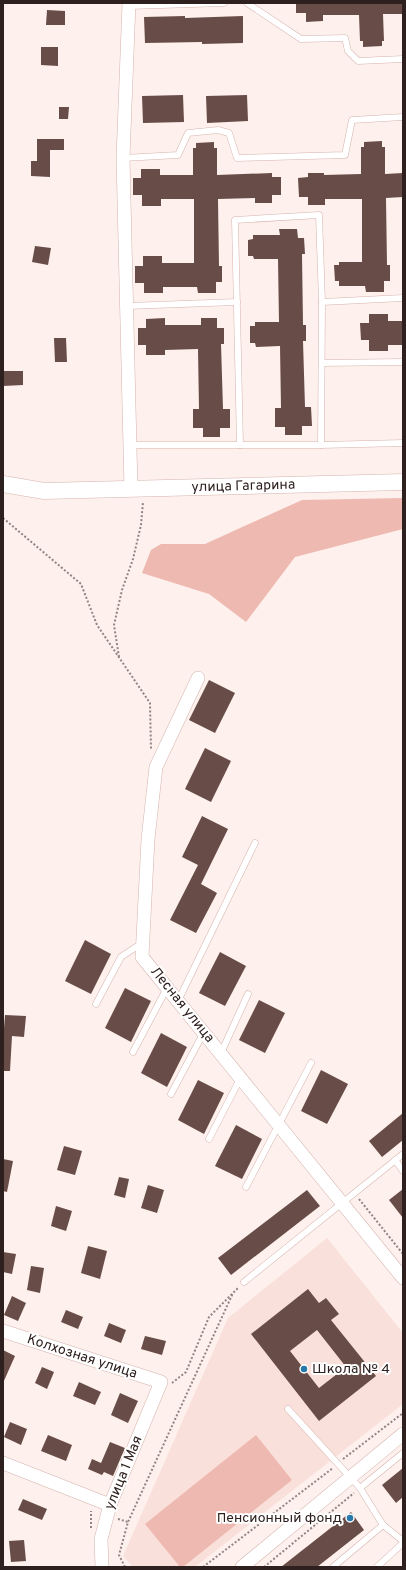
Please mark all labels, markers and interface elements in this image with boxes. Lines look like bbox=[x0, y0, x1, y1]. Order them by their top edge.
street label: улица Гагарина bbox=[191, 476, 295, 496]
street label: Лесная улица bbox=[146, 964, 218, 1046]
street label: Колхозная улица bbox=[25, 1331, 139, 1383]
place label: Школа № 4 bbox=[312, 1361, 390, 1378]
marker: Школа № 4 bbox=[299, 1364, 309, 1374]
street label: улица 1 Мая bbox=[101, 1434, 147, 1512]
place label: Пенсионный фонд bbox=[217, 1510, 342, 1527]
marker: Пенсионный фонд bbox=[345, 1513, 355, 1523]

